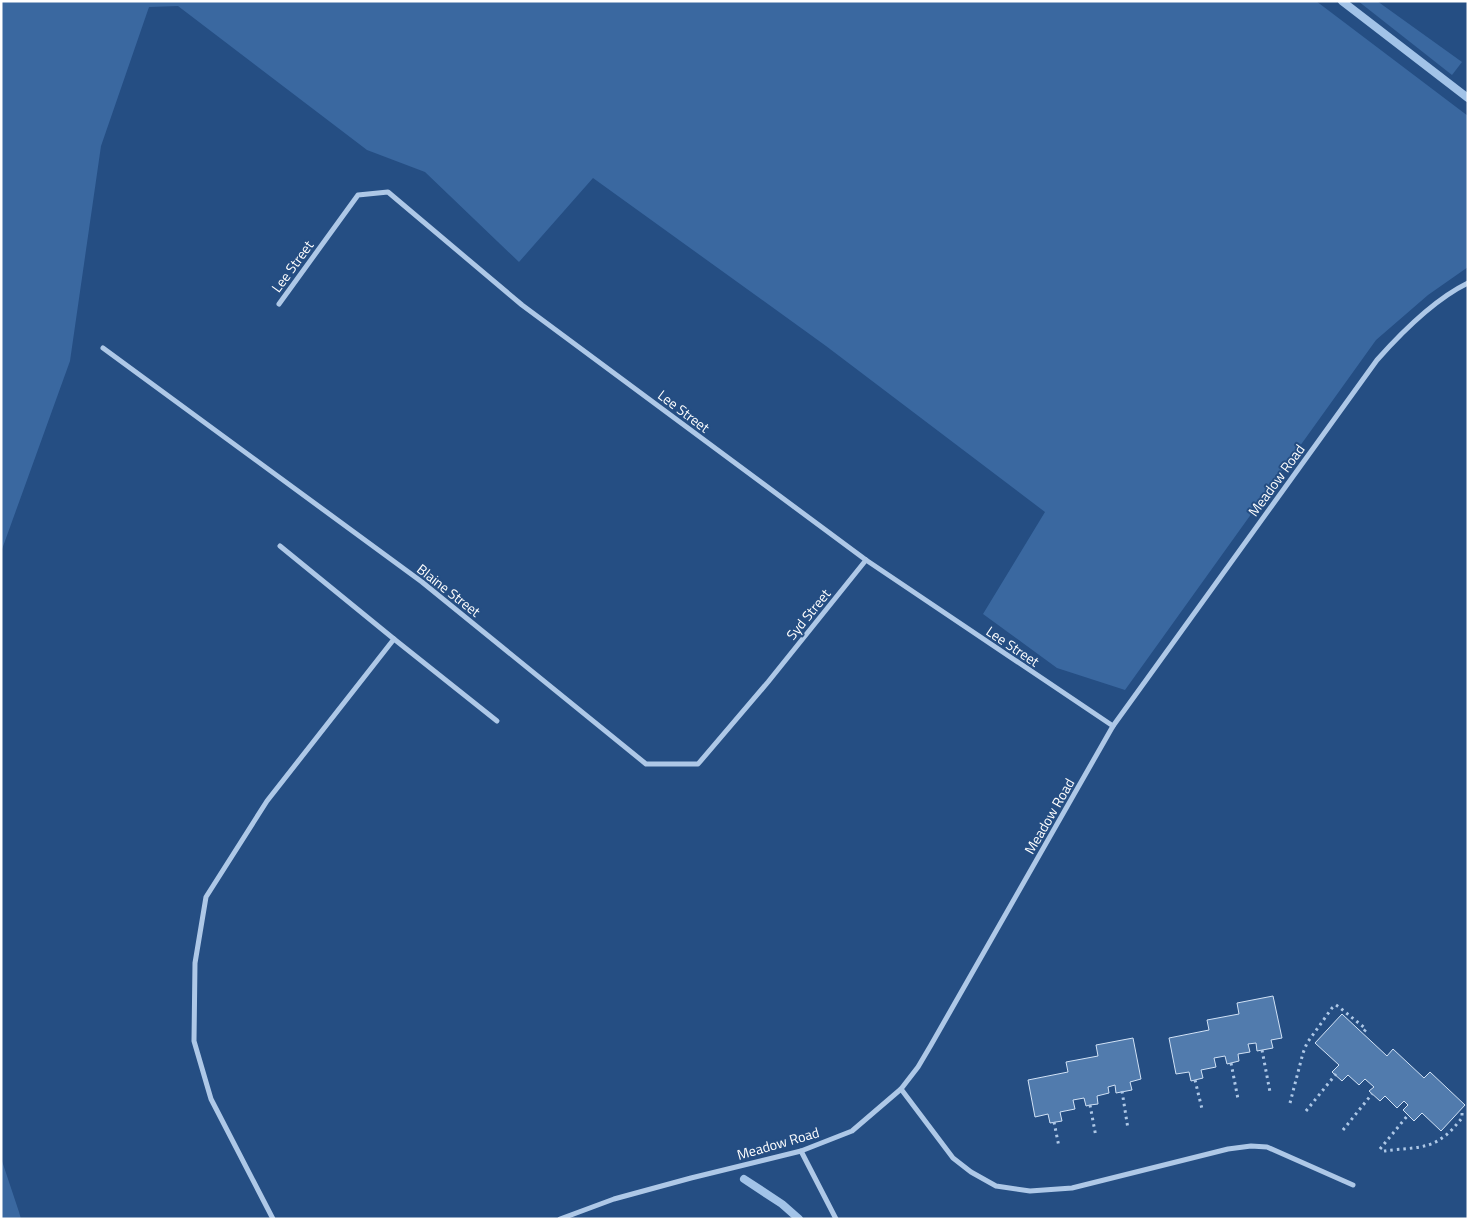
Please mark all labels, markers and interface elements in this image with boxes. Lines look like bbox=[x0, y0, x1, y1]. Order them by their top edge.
street label: Lee Street bbox=[266, 236, 318, 296]
street label: Lee Street bbox=[654, 385, 714, 437]
street label: Meadow Road bbox=[1243, 440, 1309, 520]
street label: Blaine Street bbox=[413, 558, 485, 622]
street label: Syd Street bbox=[781, 584, 835, 644]
street label: Lee Street bbox=[982, 621, 1044, 672]
street label: Meadow Road bbox=[1019, 774, 1079, 858]
street label: Meadow Road bbox=[734, 1121, 822, 1165]

